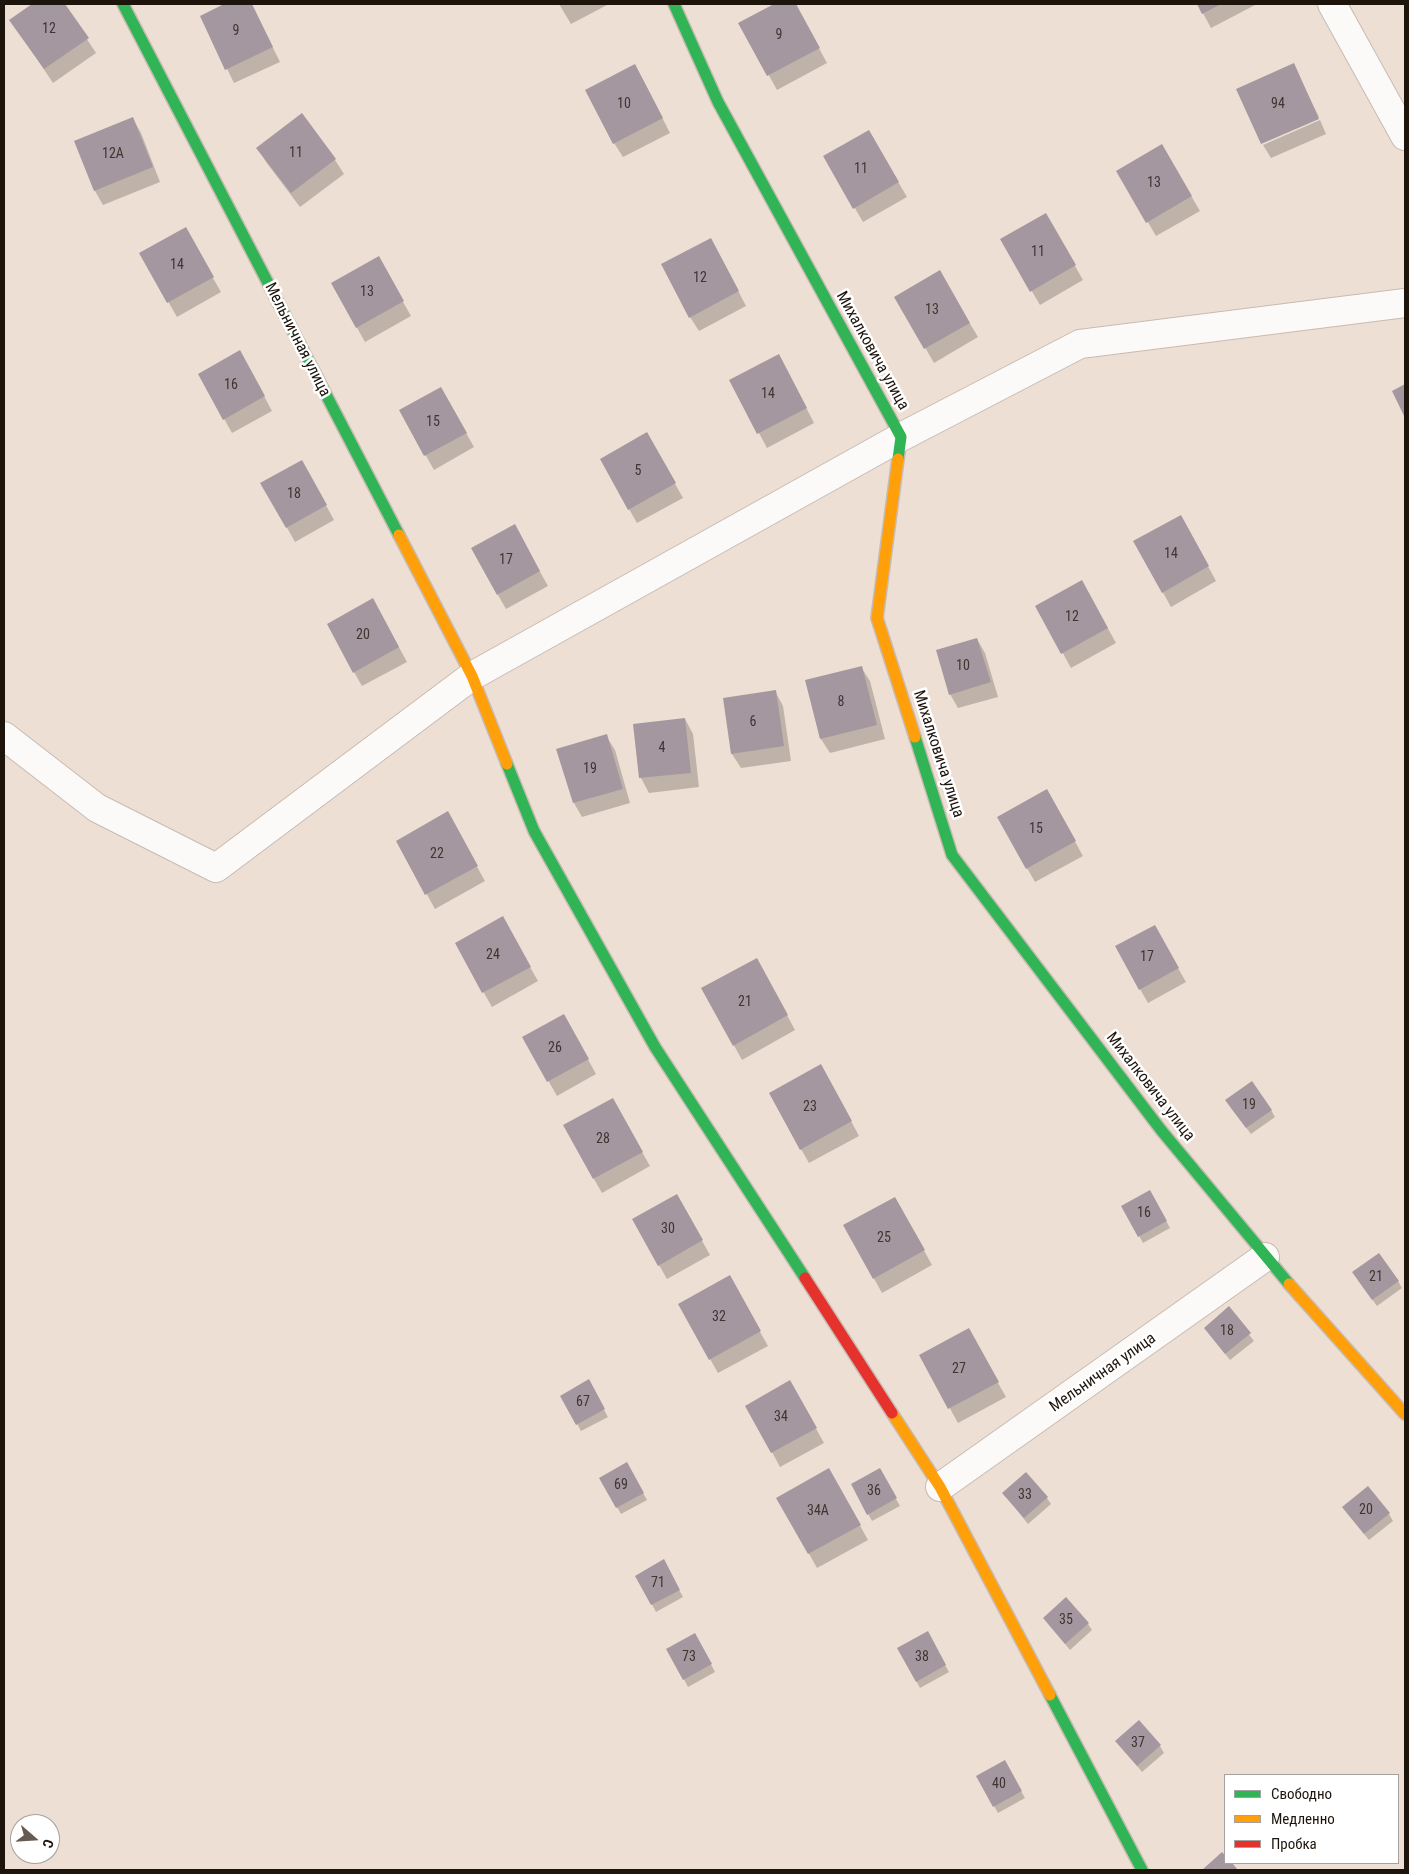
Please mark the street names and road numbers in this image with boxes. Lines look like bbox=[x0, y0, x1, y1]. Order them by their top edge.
street label: Мельничная улица bbox=[260, 280, 334, 400]
street label: Михалковича улица bbox=[831, 288, 913, 414]
street label: Михалковича улица bbox=[908, 688, 968, 820]
street label: Михалковича улица bbox=[1102, 1029, 1198, 1145]
street label: Мельничная улица bbox=[1046, 1329, 1160, 1417]

